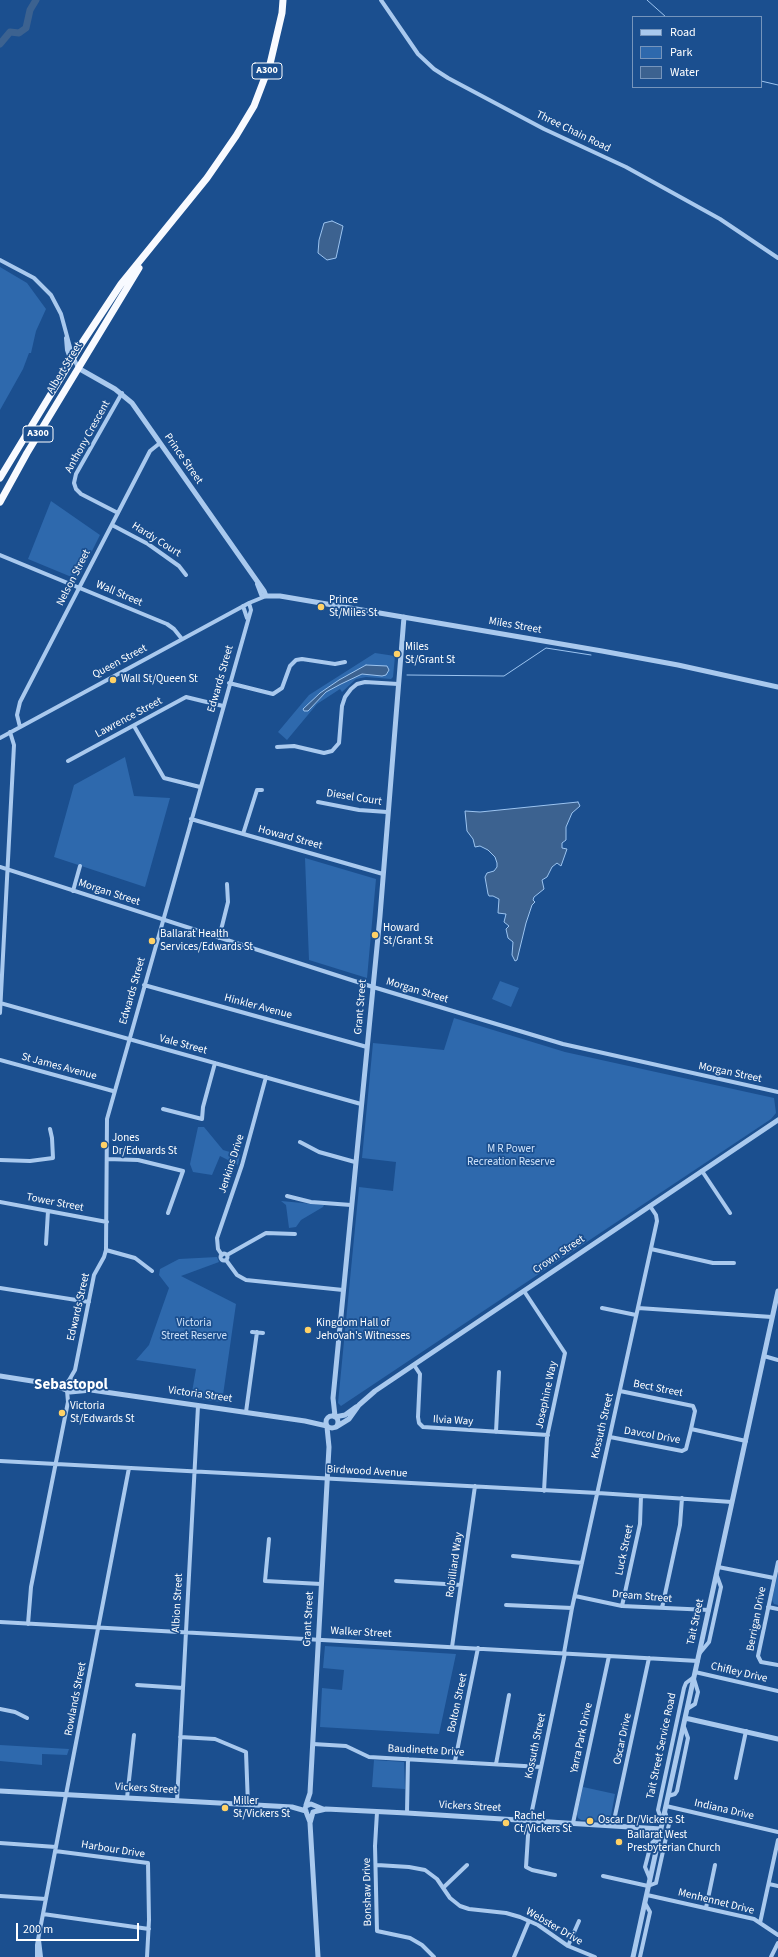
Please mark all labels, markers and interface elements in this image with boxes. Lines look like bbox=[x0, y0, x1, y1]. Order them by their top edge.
legend bbox=[632, 16, 762, 88]
text: Road bbox=[670, 24, 696, 41]
text: Park bbox=[670, 44, 692, 61]
road number: A300 bbox=[252, 63, 282, 79]
text: Water bbox=[670, 64, 699, 81]
street label: Three Chain Road bbox=[534, 108, 612, 156]
street label: Albert Street bbox=[45, 340, 85, 396]
street label: Anthony Crescent bbox=[63, 398, 113, 476]
road number: A300 bbox=[23, 426, 53, 442]
street label: Prince Street bbox=[161, 431, 205, 487]
street label: Hardy Court bbox=[129, 520, 183, 560]
street label: Nelson Street bbox=[54, 548, 94, 608]
street label: Wall Street bbox=[94, 578, 144, 610]
place label: Prince St/Miles St bbox=[329, 594, 377, 620]
marker: Prince St/Miles St bbox=[316, 602, 326, 612]
street label: Miles Street bbox=[488, 615, 542, 637]
place label: Miles St/Grant St bbox=[405, 641, 455, 667]
street label: Queen Street bbox=[90, 642, 150, 682]
street label: Edwards Street bbox=[205, 644, 237, 714]
marker: Miles St/Grant St bbox=[392, 649, 402, 659]
place label: Wall St/Queen St bbox=[121, 673, 198, 687]
marker: Wall St/Queen St bbox=[108, 675, 118, 685]
street label: Lawrence Street bbox=[93, 695, 165, 741]
street label: Diesel Court bbox=[325, 787, 383, 809]
street label: Howard Street bbox=[256, 823, 324, 853]
street label: Morgan Street bbox=[76, 877, 142, 909]
place label: Howard St/Grant St bbox=[383, 922, 433, 948]
place label: Ballarat Health Services/Edwards St bbox=[160, 928, 253, 954]
marker: Howard St/Grant St bbox=[370, 930, 380, 940]
marker: Ballarat Health Services/Edwards St bbox=[147, 936, 157, 946]
street label: Edwards Street bbox=[117, 956, 149, 1026]
street label: Morgan Street bbox=[384, 975, 450, 1007]
street label: Grant Street bbox=[352, 979, 370, 1035]
street label: Hinkler Avenue bbox=[223, 992, 293, 1022]
street label: Vale Street bbox=[158, 1032, 208, 1058]
street label: St James Avenue bbox=[20, 1051, 98, 1083]
street label: Morgan Street bbox=[697, 1060, 763, 1086]
place label: Jones Dr/Edwards St bbox=[112, 1132, 177, 1158]
street label: Jenkins Drive bbox=[216, 1133, 248, 1195]
marker: Jones Dr/Edwards St bbox=[99, 1140, 109, 1150]
park label: M R Power Recreation Reserve bbox=[467, 1143, 555, 1169]
street label: Tower Street bbox=[25, 1191, 85, 1215]
street label: Crown Street bbox=[531, 1233, 587, 1277]
street label: Edwards Street bbox=[65, 1272, 93, 1342]
park label: Victoria Street Reserve bbox=[161, 1317, 227, 1343]
place label: Kingdom Hall of Jehovah's Witnesses bbox=[316, 1317, 410, 1343]
marker: Kingdom Hall of Jehovah's Witnesses bbox=[303, 1325, 313, 1335]
street label: Josephine Way bbox=[533, 1360, 561, 1430]
district label: Sebastopol bbox=[34, 1377, 108, 1395]
street label: Bect Street bbox=[632, 1378, 684, 1400]
street label: Victoria Street bbox=[167, 1384, 233, 1406]
street label: Kossuth Street bbox=[589, 1392, 617, 1460]
place label: Victoria St/Edwards St bbox=[70, 1400, 134, 1426]
marker: Victoria St/Edwards St bbox=[57, 1408, 67, 1418]
street label: Ilvia Way bbox=[432, 1413, 474, 1429]
street label: Davcol Drive bbox=[623, 1425, 681, 1447]
street label: Birdwood Avenue bbox=[326, 1463, 408, 1481]
street label: Luck Street bbox=[613, 1523, 637, 1577]
street label: Robilliard Way bbox=[444, 1531, 466, 1599]
street label: Albion Street bbox=[170, 1573, 186, 1633]
street label: Berrigan Drive bbox=[744, 1586, 770, 1652]
street label: Dream Street bbox=[611, 1588, 673, 1606]
street label: Grant Street bbox=[301, 1591, 317, 1647]
street label: Tait Street bbox=[685, 1598, 707, 1646]
street label: Walker Street bbox=[330, 1625, 392, 1641]
street label: Chifley Drive bbox=[709, 1660, 769, 1686]
street label: Rowlands Street bbox=[62, 1661, 90, 1737]
street label: Bolton Street bbox=[445, 1672, 471, 1734]
street label: Tait Street Service Road bbox=[644, 1692, 680, 1800]
street label: Yarra Park Drive bbox=[568, 1702, 596, 1774]
street label: Kossuth Street bbox=[523, 1712, 549, 1780]
street label: Oscar Drive bbox=[611, 1712, 635, 1766]
street label: Baudinette Drive bbox=[387, 1742, 465, 1760]
street label: Vickers Street bbox=[115, 1781, 177, 1797]
place label: Miller St/Vickers St bbox=[233, 1795, 290, 1821]
street label: Indiana Drive bbox=[693, 1797, 755, 1823]
street label: Vickers Street bbox=[439, 1799, 501, 1815]
marker: Miller St/Vickers St bbox=[220, 1803, 230, 1813]
place label: Rachel Ct/Vickers St bbox=[514, 1810, 572, 1836]
place label: Oscar Dr/Vickers St bbox=[598, 1814, 684, 1828]
marker: Oscar Dr/Vickers St bbox=[585, 1816, 595, 1826]
marker: Rachel Ct/Vickers St bbox=[501, 1818, 511, 1828]
place label: Ballarat West Presbyterian Church bbox=[627, 1829, 720, 1855]
marker: Ballarat West Presbyterian Church bbox=[614, 1837, 624, 1847]
street label: Harbour Drive bbox=[80, 1838, 146, 1862]
street label: Bonshaw Drive bbox=[361, 1858, 375, 1926]
street label: Menhennet Drive bbox=[677, 1886, 755, 1918]
street label: Webster Drive bbox=[523, 1905, 585, 1949]
scale bar bbox=[18, 1915, 141, 1941]
text: 200 m bbox=[23, 1921, 53, 1938]

